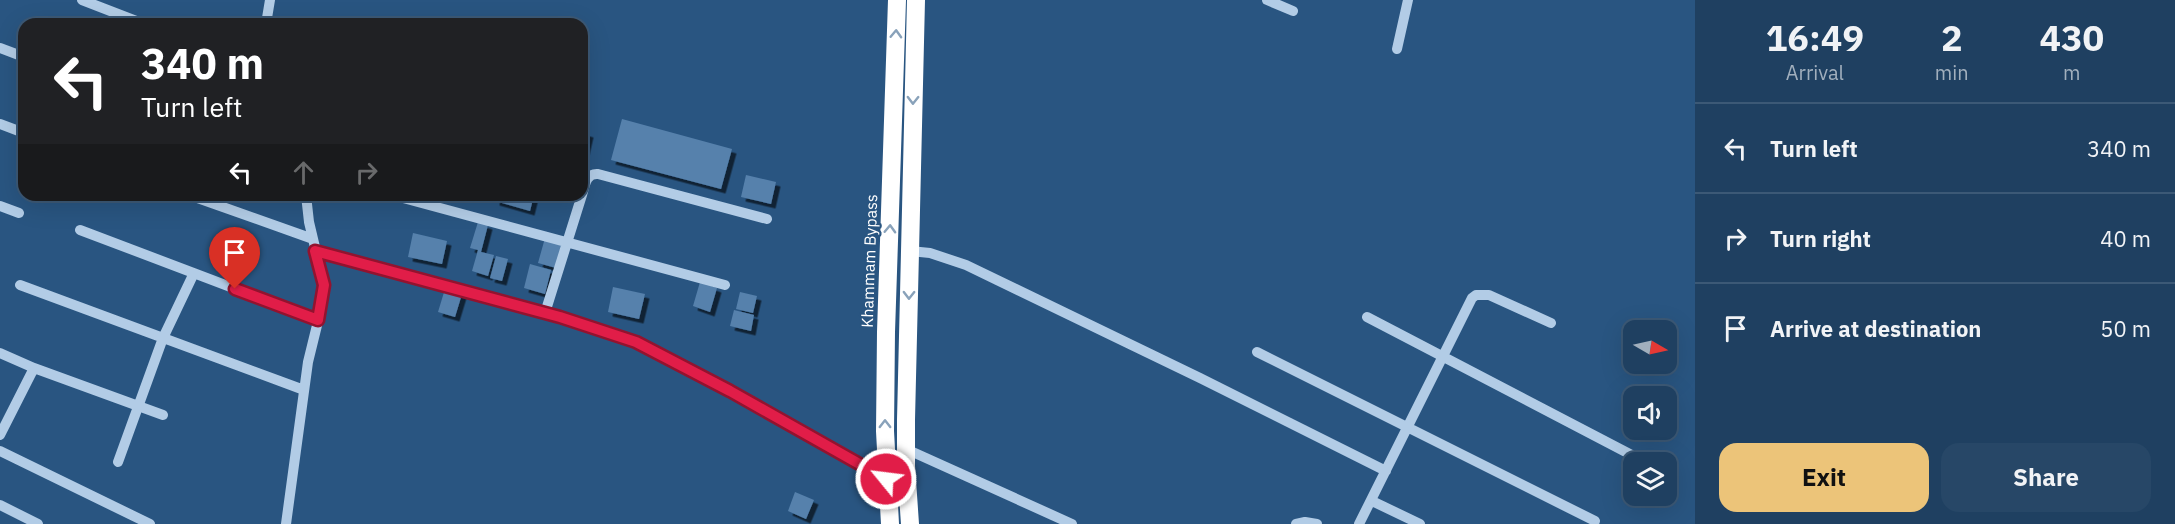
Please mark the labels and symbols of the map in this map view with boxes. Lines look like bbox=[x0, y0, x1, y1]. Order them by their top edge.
one-way arrow bbox=[889, 29, 902, 38]
one-way arrow bbox=[907, 96, 920, 105]
street label: Khammam Bypass bbox=[857, 194, 881, 328]
one-way arrow bbox=[884, 224, 896, 233]
pin bbox=[209, 227, 260, 289]
one-way arrow bbox=[902, 291, 915, 300]
north arrow bbox=[1623, 320, 1677, 374]
one-way arrow bbox=[879, 419, 892, 428]
position arrow bbox=[854, 447, 918, 511]

